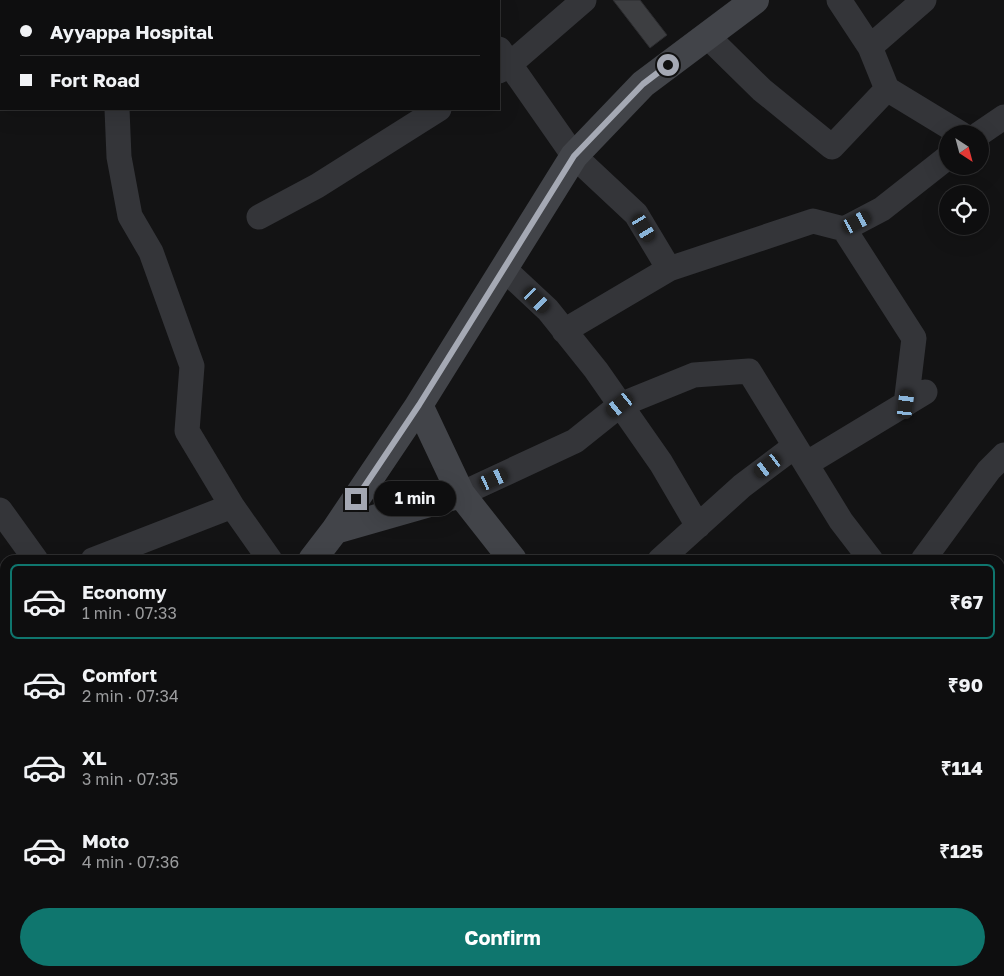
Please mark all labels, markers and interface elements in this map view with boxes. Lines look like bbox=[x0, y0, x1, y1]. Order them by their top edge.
text: Ayyappa Hospital bbox=[50, 20, 214, 43]
route start bbox=[657, 54, 679, 76]
text: Fort Road bbox=[50, 68, 140, 91]
north arrow bbox=[939, 125, 989, 175]
map controls bbox=[939, 125, 989, 235]
button: locate bbox=[939, 185, 989, 235]
car bbox=[840, 208, 873, 236]
car bbox=[629, 211, 658, 245]
car bbox=[520, 284, 553, 316]
car bbox=[896, 388, 915, 420]
car bbox=[603, 390, 636, 420]
car bbox=[751, 451, 784, 481]
car bbox=[477, 466, 510, 492]
callout: 1 min bbox=[374, 482, 456, 516]
route end bbox=[345, 488, 367, 510]
text: 1 min bbox=[395, 488, 435, 508]
icon: car bbox=[22, 579, 67, 624]
text: Economy bbox=[82, 580, 167, 603]
text: ₹67 bbox=[950, 590, 983, 613]
text: 1 min · 07:33 bbox=[82, 603, 177, 623]
icon: car bbox=[22, 662, 67, 707]
text: Comfort bbox=[82, 663, 157, 686]
text: ₹90 bbox=[948, 673, 983, 696]
text: 2 min · 07:34 bbox=[82, 686, 179, 706]
icon: car bbox=[22, 745, 67, 790]
text: XL bbox=[82, 746, 107, 769]
text: ₹114 bbox=[941, 756, 983, 779]
text: 3 min · 07:35 bbox=[82, 769, 178, 789]
icon: car bbox=[22, 828, 67, 873]
text: Moto bbox=[82, 829, 129, 852]
text: ₹125 bbox=[939, 839, 983, 862]
text: 4 min · 07:36 bbox=[82, 852, 179, 872]
button: Confirm bbox=[20, 908, 985, 966]

